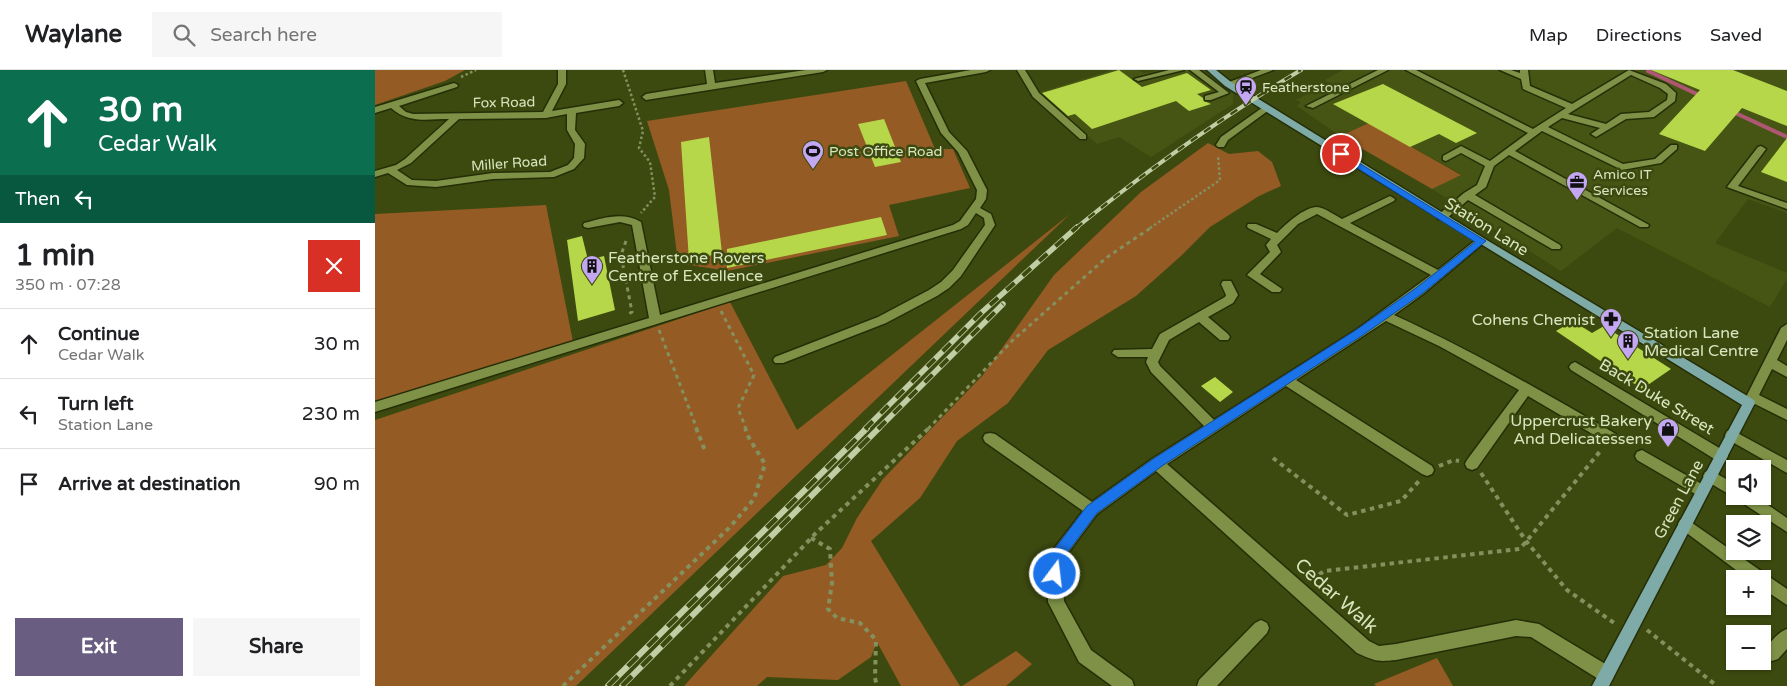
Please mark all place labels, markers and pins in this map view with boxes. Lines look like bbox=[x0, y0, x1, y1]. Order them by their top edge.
station icon: Featherstone bbox=[1234, 75, 1258, 106]
place label: Featherstone bbox=[1262, 79, 1350, 96]
pin bbox=[1320, 133, 1362, 175]
sports icon: Post Office Road bbox=[801, 139, 825, 170]
place label: Post Office Road bbox=[829, 143, 942, 160]
place label: Amico IT Services bbox=[1593, 166, 1652, 199]
office icon: Amico IT Services bbox=[1565, 170, 1589, 201]
place label: Featherstone Rovers Centre of Excellence bbox=[608, 248, 765, 286]
building icon: Featherstone Rovers Centre of Excellence bbox=[580, 254, 604, 285]
pharmacy icon: Cohens Chemist bbox=[1599, 307, 1623, 338]
place label: Cohens Chemist bbox=[1472, 310, 1595, 330]
place label: Station Lane Medical Centre bbox=[1644, 323, 1759, 361]
building icon: Station Lane Medical Centre bbox=[1616, 329, 1640, 360]
place label: Uppercrust Bakery And Delicatessens bbox=[1510, 411, 1652, 449]
shop icon: Uppercrust Bakery And Delicatessens bbox=[1656, 417, 1680, 448]

